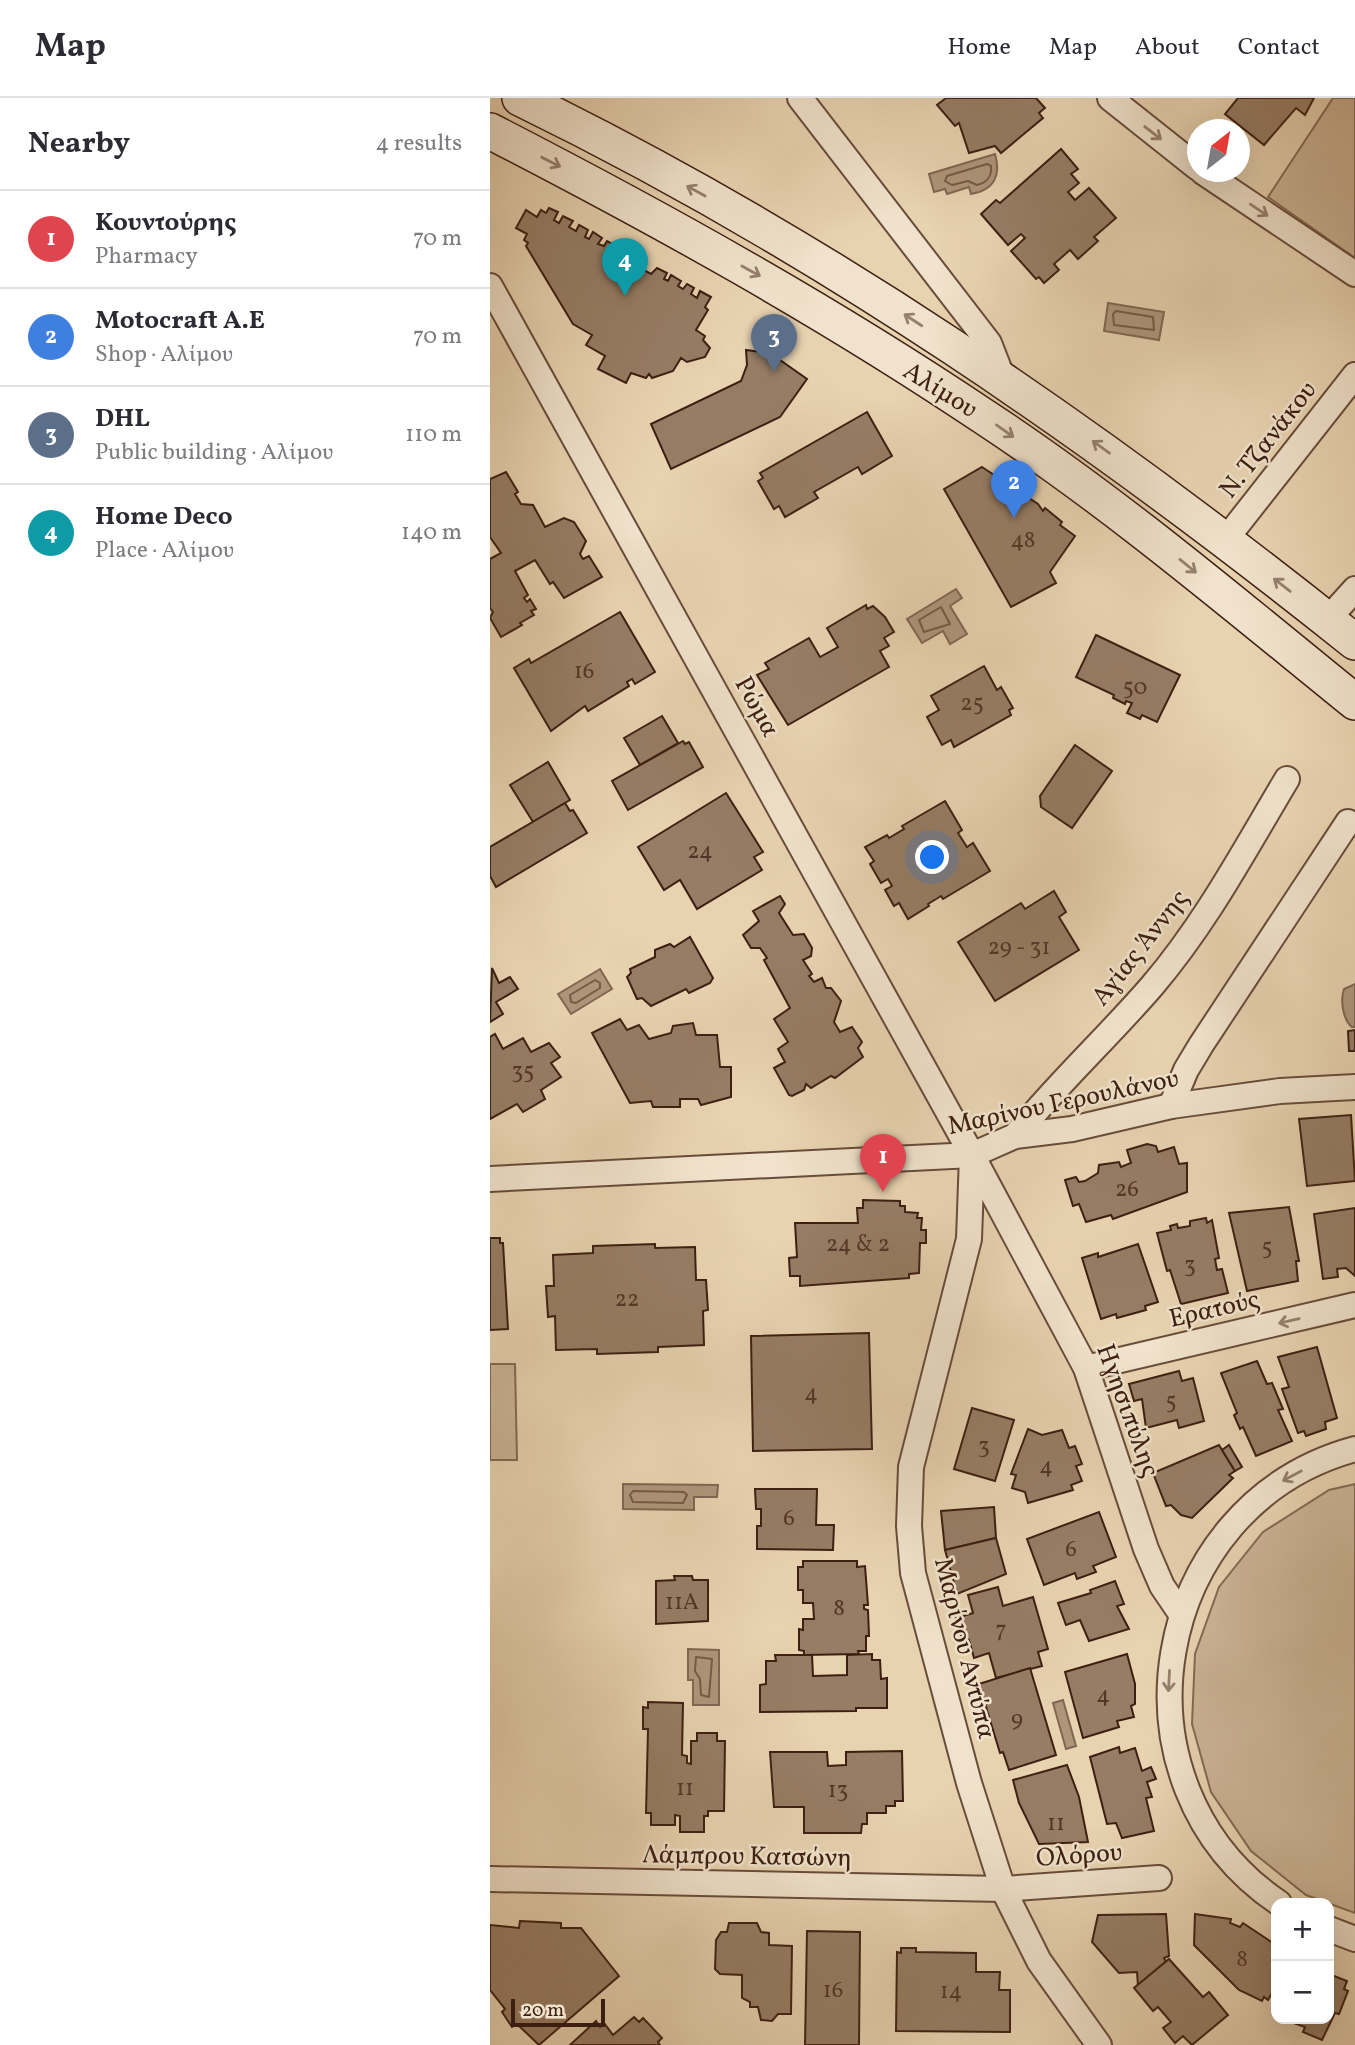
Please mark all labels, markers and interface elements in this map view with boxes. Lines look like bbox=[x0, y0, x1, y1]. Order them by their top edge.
text: Map bbox=[35, 25, 106, 71]
text: Home bbox=[947, 31, 1011, 65]
text: Map bbox=[1049, 31, 1097, 65]
text: About bbox=[1135, 31, 1200, 65]
text: Contact bbox=[1238, 31, 1320, 65]
north arrow bbox=[1187, 119, 1250, 182]
text: Nearby bbox=[28, 123, 130, 165]
one-way arrow bbox=[1144, 126, 1162, 141]
text: 4 results bbox=[376, 128, 462, 160]
one-way arrow bbox=[540, 156, 561, 169]
one-way arrow bbox=[686, 184, 707, 197]
one-way arrow bbox=[1249, 203, 1268, 217]
text: Κουντούρης bbox=[95, 205, 236, 241]
text: 1 bbox=[46, 223, 56, 255]
text: 70 m bbox=[413, 223, 462, 255]
pin: 4 bbox=[602, 238, 648, 296]
text: Pharmacy bbox=[95, 241, 198, 273]
one-way arrow bbox=[740, 264, 760, 278]
text: Motocraft Α.Ε bbox=[95, 303, 265, 339]
one-way arrow bbox=[903, 313, 923, 327]
pin: 3 bbox=[751, 314, 797, 372]
text: 2 bbox=[45, 321, 57, 353]
text: 70 m bbox=[413, 321, 462, 353]
text: Shop · Αλίμου bbox=[95, 339, 233, 371]
street label: Αλίμου bbox=[896, 354, 984, 428]
street label: Ν. Τζανάκου bbox=[1211, 374, 1326, 507]
text: DHL bbox=[95, 401, 150, 437]
text: 3 bbox=[45, 419, 57, 451]
text: 110 m bbox=[405, 419, 462, 451]
one-way arrow bbox=[995, 424, 1014, 438]
text: Public building · Αλίμου bbox=[95, 437, 333, 469]
one-way arrow bbox=[1093, 439, 1111, 454]
pin: 2 bbox=[991, 460, 1037, 518]
text: Home Deco bbox=[95, 499, 233, 535]
text: 4 bbox=[44, 517, 58, 549]
text: 140 m bbox=[401, 517, 462, 549]
house number: 48 bbox=[1011, 525, 1035, 557]
text: Place · Αλίμου bbox=[95, 535, 234, 567]
one-way arrow bbox=[1178, 559, 1196, 574]
one-way arrow bbox=[1274, 577, 1292, 592]
house number: 16 bbox=[574, 656, 594, 688]
street label: Ρώμα bbox=[725, 670, 788, 744]
house number: 50 bbox=[1123, 672, 1147, 704]
house number: 25 bbox=[960, 688, 984, 720]
house number: 24 bbox=[687, 836, 713, 868]
your location bbox=[915, 840, 949, 874]
street label: Αγίας Άννης bbox=[1084, 882, 1198, 1014]
house number: 29 - 31 bbox=[988, 932, 1050, 964]
house number: 35 bbox=[512, 1056, 534, 1088]
street label: Μαρίνου Γερουλάνου bbox=[944, 1061, 1182, 1145]
pin: 1 bbox=[860, 1134, 906, 1192]
house number: 26 bbox=[1115, 1174, 1139, 1206]
house number: 24 & 2 bbox=[826, 1229, 890, 1261]
house number: 5 bbox=[1261, 1232, 1273, 1264]
house number: 3 bbox=[1184, 1250, 1196, 1282]
street label: Ερατούς bbox=[1166, 1282, 1263, 1338]
house number: 22 bbox=[615, 1284, 639, 1316]
one-way arrow bbox=[1278, 1315, 1300, 1328]
street label: Ηγησιπύλης bbox=[1086, 1339, 1168, 1482]
house number: 4 bbox=[804, 1378, 818, 1410]
house number: 5 bbox=[1165, 1386, 1177, 1418]
house number: 3 bbox=[978, 1431, 990, 1463]
house number: 4 bbox=[1039, 1451, 1053, 1483]
one-way arrow bbox=[1283, 1469, 1303, 1483]
house number: 6 bbox=[783, 1503, 795, 1535]
house number: 6 bbox=[1065, 1534, 1077, 1566]
street label: Μαρίνου Αντύπα bbox=[924, 1554, 1004, 1743]
house number: 11A bbox=[665, 1587, 699, 1619]
house number: 8 bbox=[833, 1593, 845, 1625]
house number: 7 bbox=[995, 1615, 1007, 1647]
one-way arrow bbox=[1163, 1669, 1176, 1692]
house number: 4 bbox=[1096, 1680, 1110, 1712]
house number: 9 bbox=[1011, 1704, 1023, 1736]
house number: 11 bbox=[676, 1773, 694, 1805]
house number: 13 bbox=[828, 1775, 848, 1807]
house number: 11 bbox=[1047, 1808, 1065, 1840]
street label: Ολόρου bbox=[1035, 1835, 1124, 1877]
street label: Λάμπρου Κατσώνη bbox=[642, 1837, 852, 1877]
map controls bbox=[1271, 1898, 1334, 2024]
button: + bbox=[1271, 1898, 1334, 1961]
house number: 8 bbox=[1236, 1944, 1248, 1976]
button: − bbox=[1271, 1961, 1334, 2024]
house number: 16 bbox=[823, 1975, 843, 2007]
house number: 14 bbox=[940, 1976, 962, 2008]
scale bar bbox=[511, 1996, 606, 2028]
text: 20 m bbox=[522, 1998, 564, 2024]

